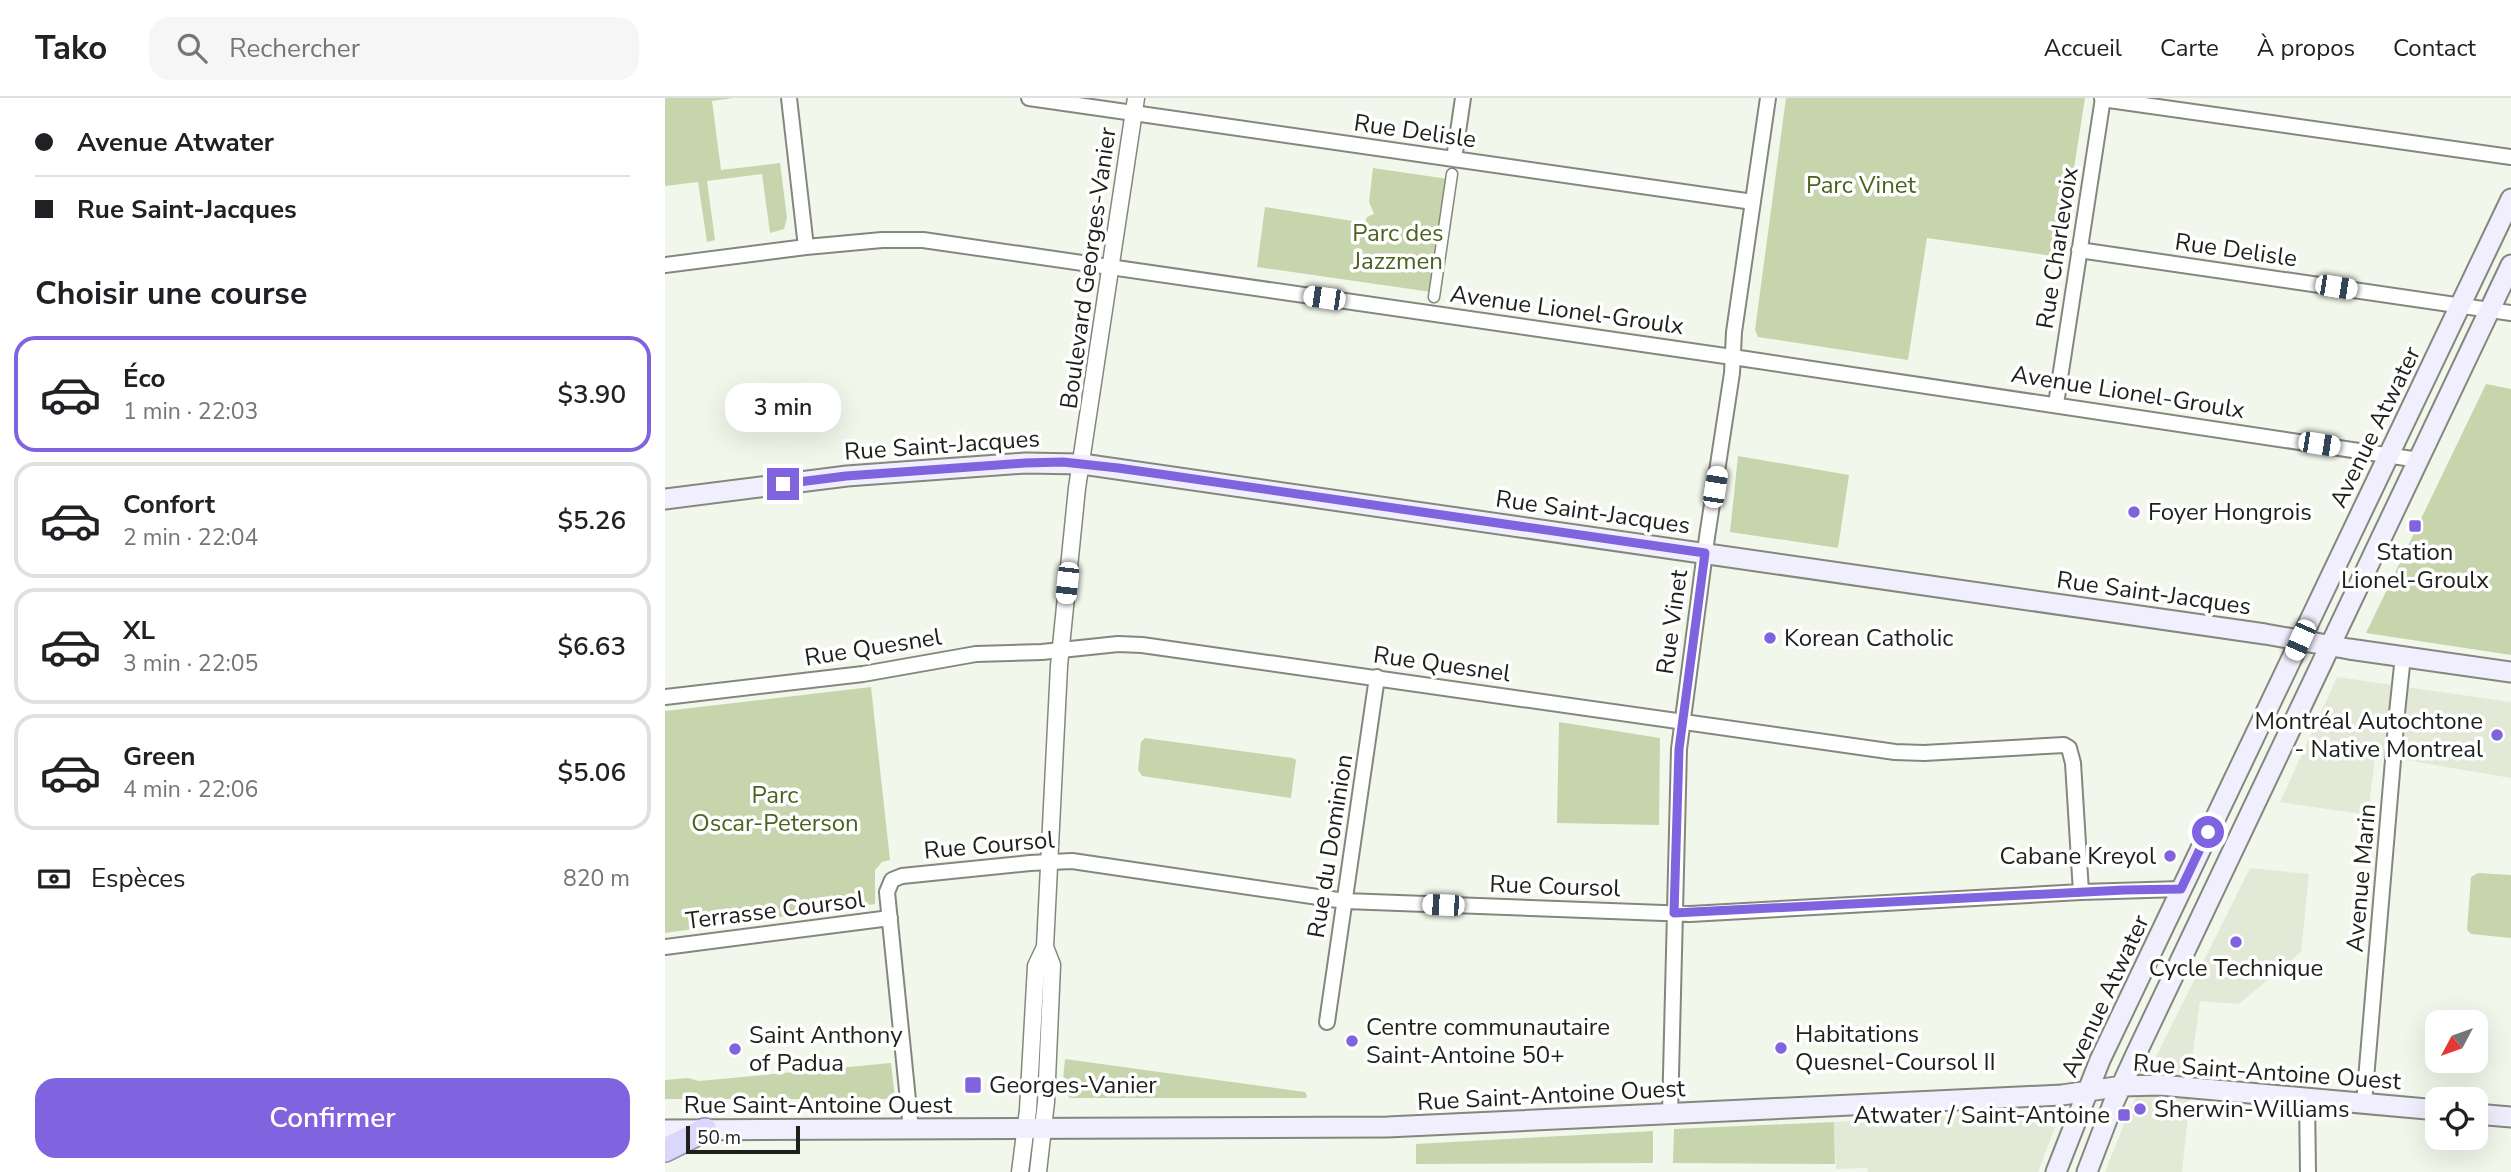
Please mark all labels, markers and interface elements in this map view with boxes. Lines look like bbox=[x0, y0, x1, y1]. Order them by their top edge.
search box bbox=[149, 17, 639, 80]
text: Tako bbox=[35, 26, 107, 71]
icon: search bbox=[173, 29, 211, 67]
text: Rechercher bbox=[229, 31, 360, 66]
text: Accueil bbox=[2044, 32, 2122, 64]
text: Carte bbox=[2160, 32, 2219, 64]
text: À propos bbox=[2257, 32, 2355, 64]
text: Contact bbox=[2393, 32, 2476, 64]
street label: Rue Delisle bbox=[1352, 107, 1478, 155]
text: Avenue Atwater bbox=[77, 125, 274, 160]
street label: Boulevard Georges-Vanier bbox=[1052, 125, 1124, 411]
street label: Rue Charlevoix bbox=[2028, 165, 2086, 331]
park label: Parc Vinet bbox=[1806, 169, 1917, 201]
text: Rue Saint-Jacques bbox=[77, 192, 297, 227]
park label: Parc des Jazzmen bbox=[1352, 217, 1444, 277]
street label: Rue Delisle bbox=[2173, 226, 2299, 274]
text: Choisir une course bbox=[35, 272, 307, 315]
car bbox=[2314, 273, 2359, 301]
street label: Avenue Lionel-Groulx bbox=[1448, 278, 1686, 342]
car bbox=[1302, 285, 1347, 311]
street label: Avenue Atwater bbox=[2322, 341, 2428, 513]
street label: Avenue Lionel-Groulx bbox=[2009, 358, 2247, 426]
text: Éco bbox=[123, 361, 165, 396]
icon: car bbox=[39, 363, 102, 426]
text: $3.90 bbox=[557, 377, 626, 412]
callout: 3 min bbox=[725, 382, 841, 432]
text: 3 min bbox=[754, 392, 812, 423]
text: 1 min · 22:03 bbox=[123, 396, 258, 427]
street label: Rue Saint-Jacques bbox=[843, 422, 1041, 468]
car bbox=[2297, 430, 2342, 458]
car bbox=[1702, 465, 1729, 509]
route end bbox=[767, 468, 799, 500]
street label: Rue Saint-Jacques bbox=[1494, 483, 1692, 541]
text: Confort bbox=[123, 487, 215, 522]
icon: car bbox=[39, 489, 102, 552]
place label: Foyer Hongrois bbox=[2148, 496, 2312, 528]
text: $5.26 bbox=[557, 503, 626, 538]
marker: Foyer Hongrois bbox=[2126, 504, 2142, 520]
marker: Station Lionel-Groulx bbox=[2407, 518, 2423, 534]
text: 2 min · 22:04 bbox=[123, 522, 258, 553]
place label: Station Lionel-Groulx bbox=[2341, 536, 2489, 596]
car bbox=[1055, 561, 1080, 605]
street label: Rue Saint-Jacques bbox=[2055, 564, 2253, 622]
street label: Rue Vinet bbox=[1649, 567, 1695, 676]
text: XL bbox=[123, 613, 155, 648]
icon: car bbox=[39, 615, 102, 678]
car bbox=[2282, 617, 2319, 663]
street label: Rue Quesnel bbox=[802, 620, 944, 674]
place label: Korean Catholic bbox=[1784, 622, 1953, 654]
text: $6.63 bbox=[557, 629, 626, 664]
marker: Korean Catholic bbox=[1762, 630, 1778, 646]
street label: Rue Quesnel bbox=[1371, 639, 1513, 689]
text: 3 min · 22:05 bbox=[123, 648, 258, 679]
place label: Montréal Autochtone - Native Montreal bbox=[2255, 705, 2483, 765]
marker: Montréal Autochtone - Native Montreal bbox=[2489, 727, 2505, 743]
text: Green bbox=[123, 739, 196, 774]
icon: car bbox=[39, 741, 102, 804]
street label: Rue du Dominion bbox=[1300, 752, 1360, 940]
text: $5.06 bbox=[557, 755, 626, 790]
text: 4 min · 22:06 bbox=[123, 774, 258, 805]
park label: Parc Oscar-Peterson bbox=[691, 779, 859, 839]
street label: Avenue Marin bbox=[2339, 802, 2383, 954]
route start bbox=[2192, 816, 2224, 848]
street label: Rue Coursol bbox=[922, 823, 1056, 867]
place label: Cabane Kreyol bbox=[2000, 840, 2156, 872]
marker: Cabane Kreyol bbox=[2162, 848, 2178, 864]
icon: cash bbox=[35, 860, 73, 898]
text: Espèces bbox=[91, 861, 186, 896]
text: 820 m bbox=[563, 863, 630, 894]
street label: Rue Coursol bbox=[1489, 868, 1621, 904]
street label: Terrasse Coursol bbox=[684, 883, 866, 937]
car bbox=[1422, 894, 1465, 916]
street label: Avenue Atwater bbox=[2053, 909, 2157, 1082]
marker: Cycle Technique bbox=[2228, 934, 2244, 950]
place label: Cycle Technique bbox=[2149, 952, 2323, 984]
north arrow bbox=[2425, 1010, 2489, 1073]
map controls bbox=[2425, 1010, 2488, 1150]
place label: Centre communautaire Saint-Antoine 50+ bbox=[1366, 1011, 1610, 1071]
place label: Habitations Quesnel-Coursol II bbox=[1795, 1018, 1996, 1078]
place label: Saint Anthony of Padua bbox=[749, 1019, 903, 1079]
marker: Centre communautaire Saint-Antoine 50+ bbox=[1344, 1033, 1360, 1049]
marker: Habitations Quesnel-Coursol II bbox=[1773, 1040, 1789, 1056]
marker: Saint Anthony of Padua bbox=[727, 1041, 743, 1057]
street label: Rue Saint-Antoine Ouest bbox=[2132, 1047, 2403, 1097]
place label: Georges-Vanier bbox=[989, 1069, 1157, 1101]
street label: Rue Saint-Antoine Ouest bbox=[1416, 1072, 1686, 1118]
marker: Georges-Vanier bbox=[963, 1075, 983, 1095]
button: Confirmer bbox=[35, 1078, 630, 1158]
button: locate bbox=[2425, 1087, 2488, 1150]
street label: Rue Saint-Antoine Ouest bbox=[684, 1089, 953, 1121]
place label: Sherwin-Williams bbox=[2154, 1093, 2349, 1125]
place label: Atwater / Saint-Antoine bbox=[1854, 1099, 2110, 1131]
marker: Sherwin-Williams bbox=[2132, 1101, 2148, 1117]
marker: Atwater / Saint-Antoine bbox=[2116, 1107, 2132, 1123]
scale bar bbox=[686, 1123, 800, 1155]
text: 50 m bbox=[697, 1125, 741, 1151]

